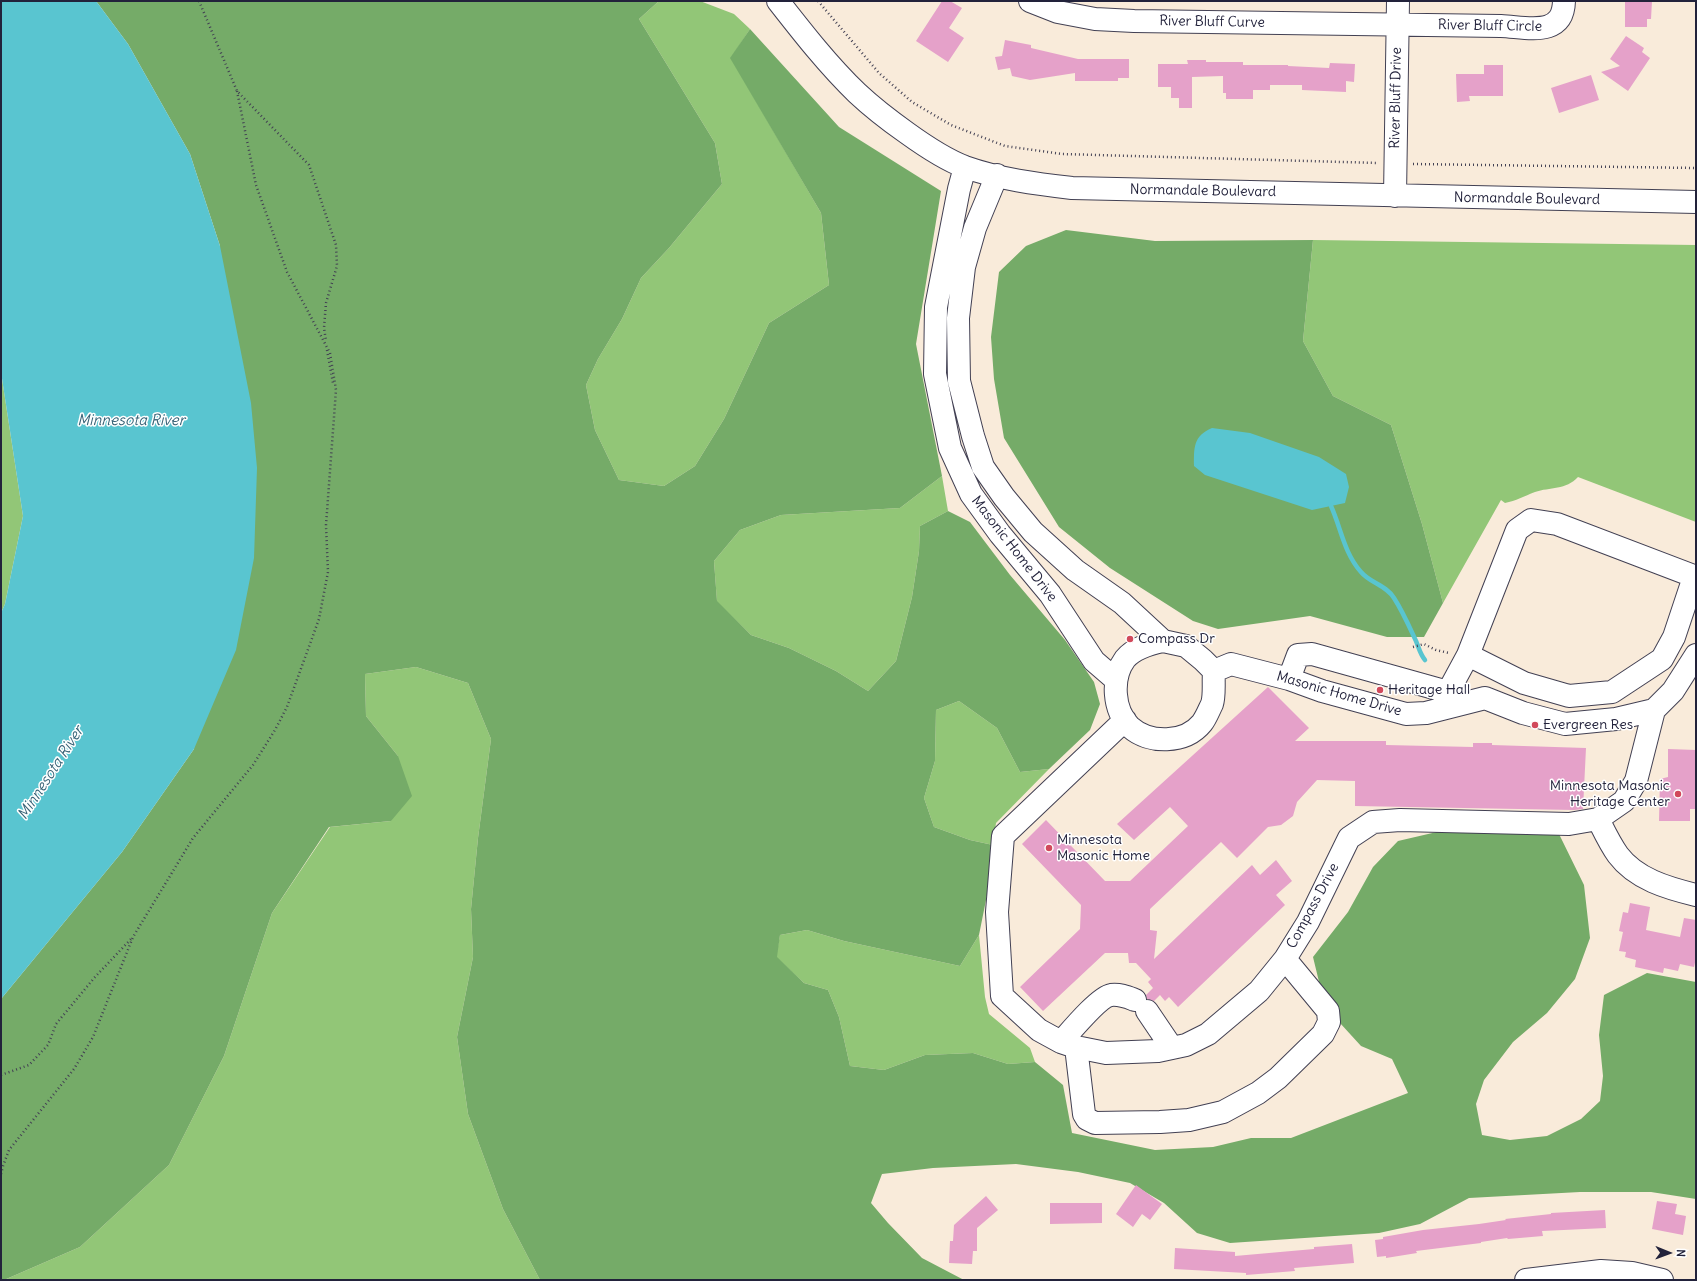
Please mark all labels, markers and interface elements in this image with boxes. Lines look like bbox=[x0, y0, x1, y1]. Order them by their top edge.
street label: River Bluff Curve bbox=[1159, 13, 1265, 31]
street label: River Bluff Circle bbox=[1438, 17, 1542, 35]
street label: River Bluff Drive bbox=[1387, 47, 1405, 149]
street label: Normandale Boulevard bbox=[1130, 181, 1276, 201]
street label: Normandale Boulevard bbox=[1454, 189, 1600, 209]
water label: Minnesota River bbox=[77, 412, 185, 430]
street label: Masonic Home Drive bbox=[968, 493, 1060, 605]
place label: Compass Dr bbox=[1138, 631, 1215, 647]
marker: Compass Dr bbox=[1125, 634, 1135, 644]
street label: Masonic Home Drive bbox=[1275, 668, 1403, 720]
place label: Heritage Hall bbox=[1388, 682, 1470, 698]
marker: Heritage Hall bbox=[1375, 685, 1385, 695]
place label: Evergreen Res bbox=[1543, 717, 1633, 733]
marker: Evergreen Res bbox=[1530, 720, 1540, 730]
water label: Minnesota River bbox=[14, 723, 88, 823]
place label: Minnesota Masonic Heritage Center bbox=[1550, 778, 1670, 810]
marker: Minnesota Masonic Heritage Center bbox=[1673, 789, 1683, 799]
place label: Minnesota Masonic Home bbox=[1057, 832, 1150, 864]
marker: Minnesota Masonic Home bbox=[1044, 843, 1054, 853]
street label: Compass Drive bbox=[1283, 860, 1343, 952]
north arrow bbox=[1649, 1233, 1689, 1273]
text: N bbox=[1674, 1249, 1688, 1257]

